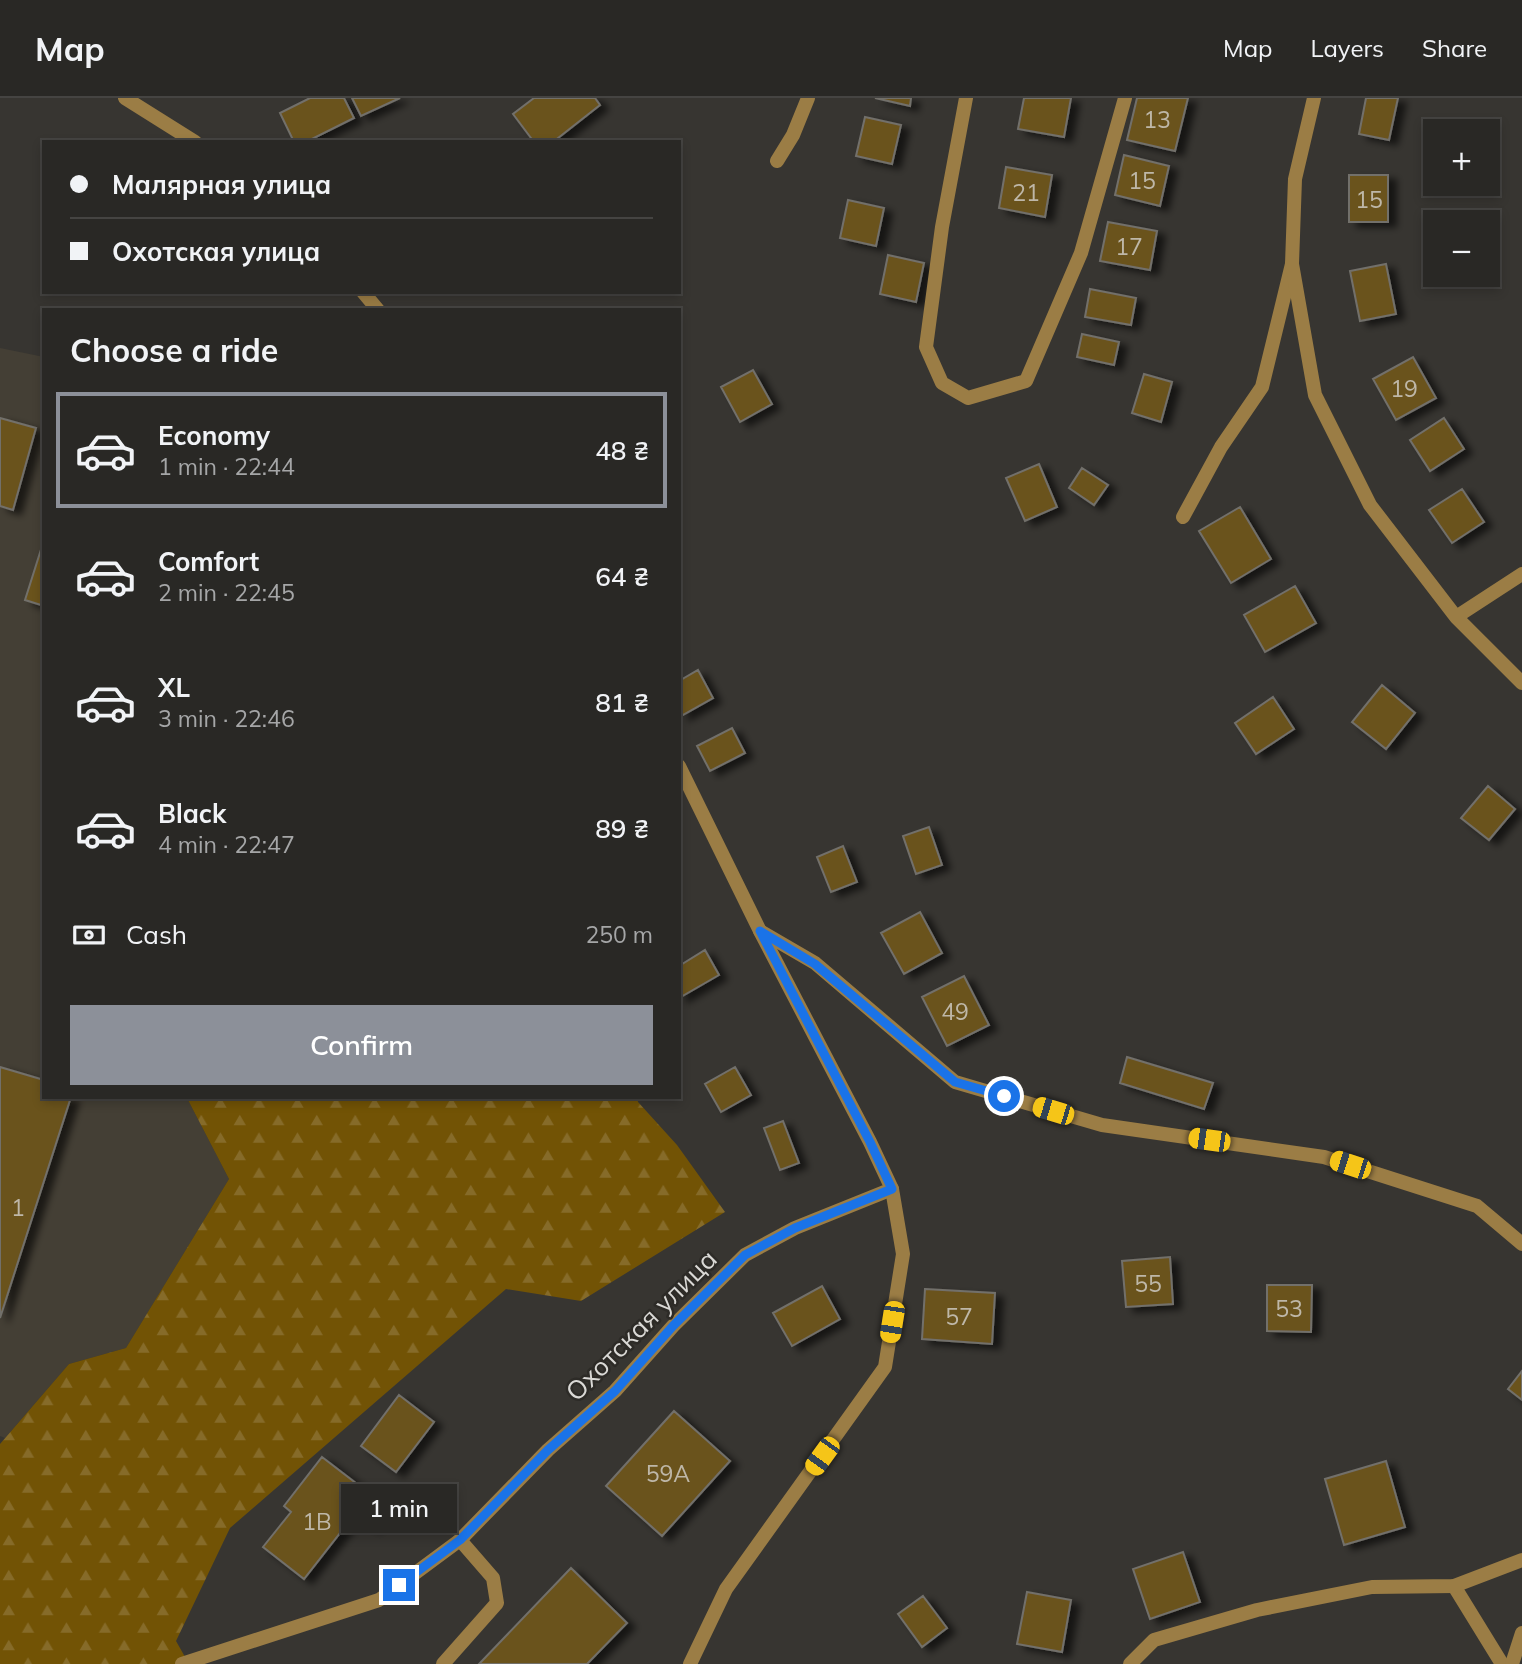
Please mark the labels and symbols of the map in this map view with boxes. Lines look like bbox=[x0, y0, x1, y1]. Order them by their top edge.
house number: 13 bbox=[1143, 105, 1171, 134]
house number: 15 bbox=[1128, 166, 1156, 195]
house number: 21 bbox=[1012, 178, 1040, 207]
house number: 15 bbox=[1355, 185, 1383, 214]
house number: 17 bbox=[1115, 232, 1143, 261]
house number: 19 bbox=[1390, 374, 1418, 403]
house number: 49 bbox=[941, 997, 969, 1026]
route start bbox=[988, 1080, 1020, 1112]
car bbox=[1030, 1095, 1077, 1127]
car bbox=[1187, 1127, 1232, 1153]
car bbox=[1327, 1149, 1374, 1181]
house number: 1 bbox=[11, 1193, 25, 1222]
street label: Охотская улица bbox=[558, 1242, 724, 1408]
house number: 55 bbox=[1134, 1269, 1162, 1298]
house number: 53 bbox=[1275, 1294, 1303, 1323]
car bbox=[879, 1300, 906, 1344]
house number: 57 bbox=[945, 1302, 973, 1331]
car bbox=[802, 1433, 843, 1479]
house number: 59А bbox=[646, 1459, 690, 1488]
callout: 1 min bbox=[341, 1484, 457, 1532]
house number: 1В bbox=[302, 1507, 332, 1536]
route end bbox=[383, 1569, 415, 1601]

